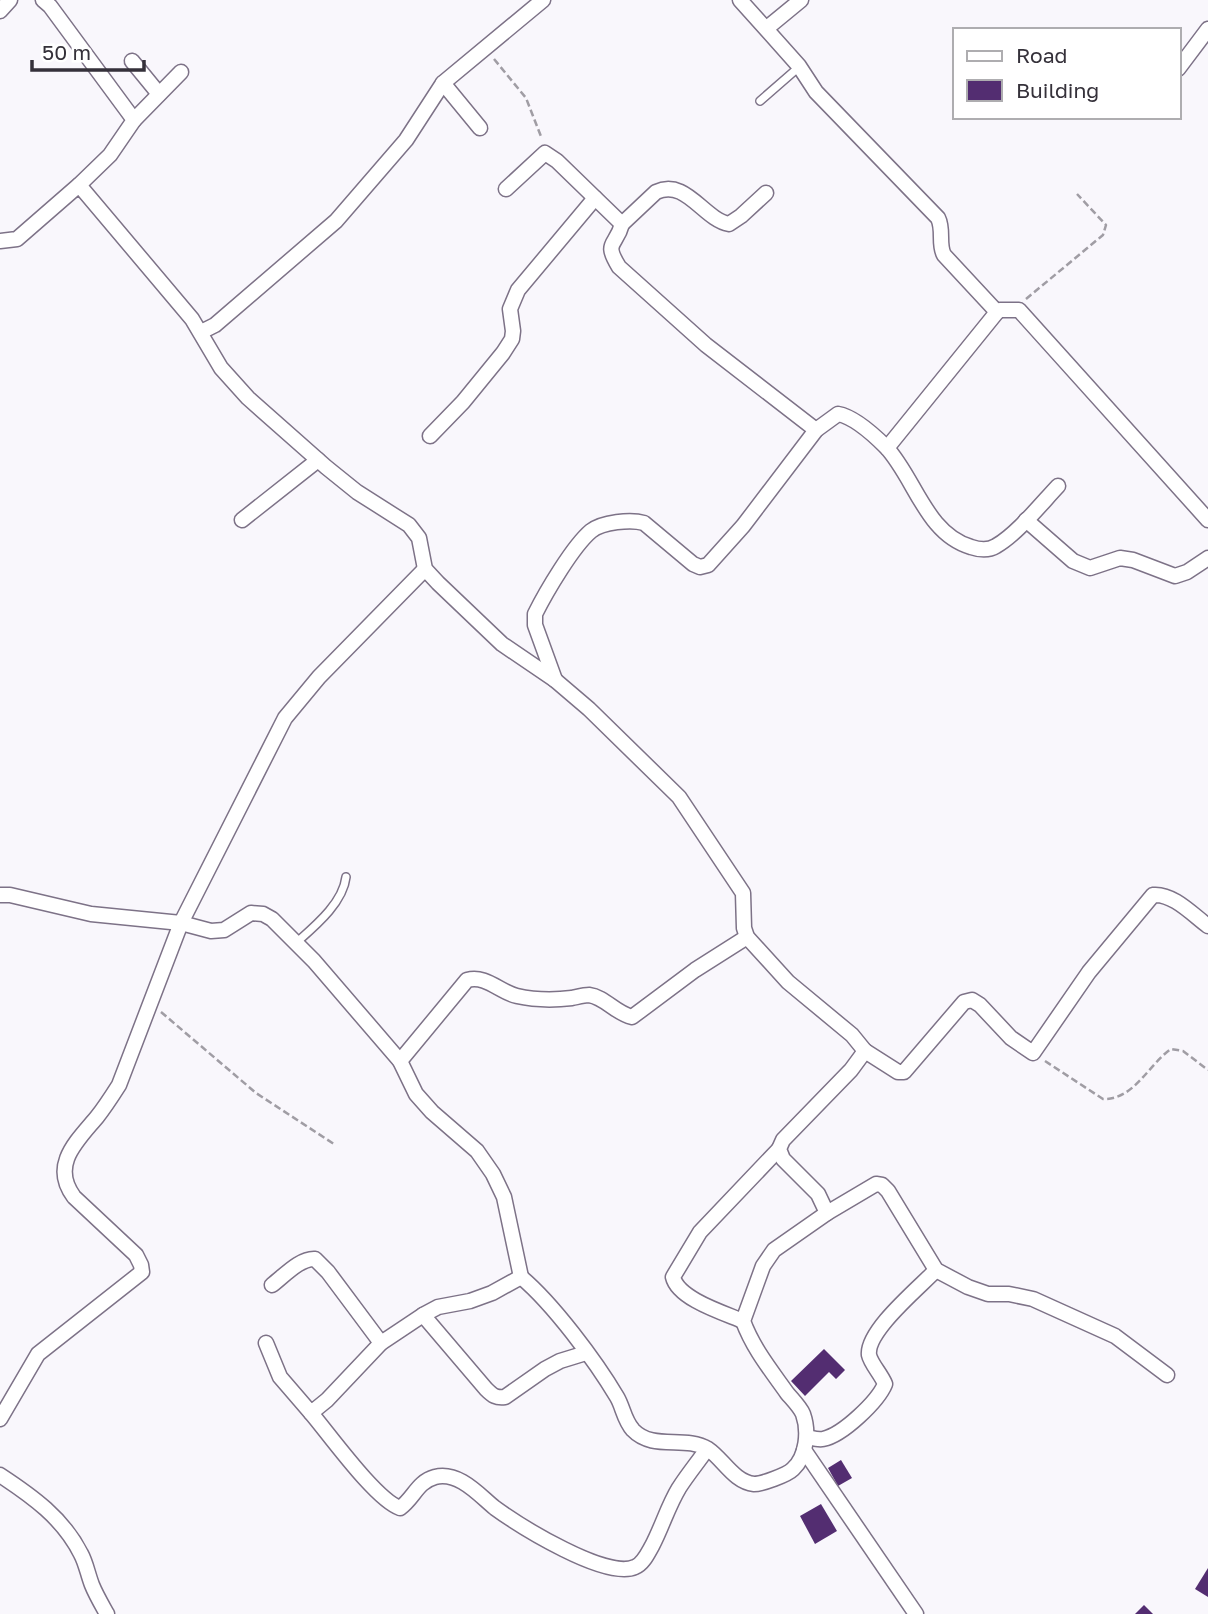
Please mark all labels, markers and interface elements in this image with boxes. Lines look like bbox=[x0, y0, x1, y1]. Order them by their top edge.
scale bar bbox=[32, 28, 144, 72]
legend bbox=[953, 28, 1180, 119]
text: 50 m bbox=[42, 39, 91, 65]
text: Road bbox=[1016, 42, 1067, 68]
text: Building bbox=[1016, 77, 1099, 103]

